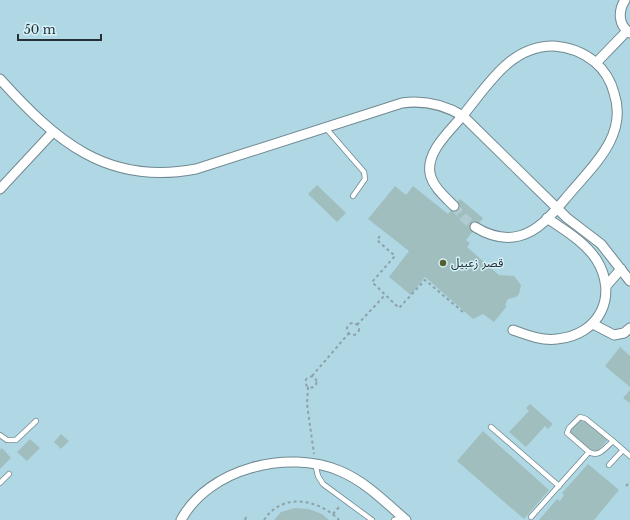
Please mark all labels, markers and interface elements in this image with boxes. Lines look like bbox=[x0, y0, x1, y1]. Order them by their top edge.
scale bar bbox=[18, 16, 101, 42]
text: 50 m bbox=[24, 22, 56, 37]
place label: قصر زعبيل bbox=[451, 255, 503, 270]
marker: قصر زعبيل bbox=[438, 258, 448, 268]

